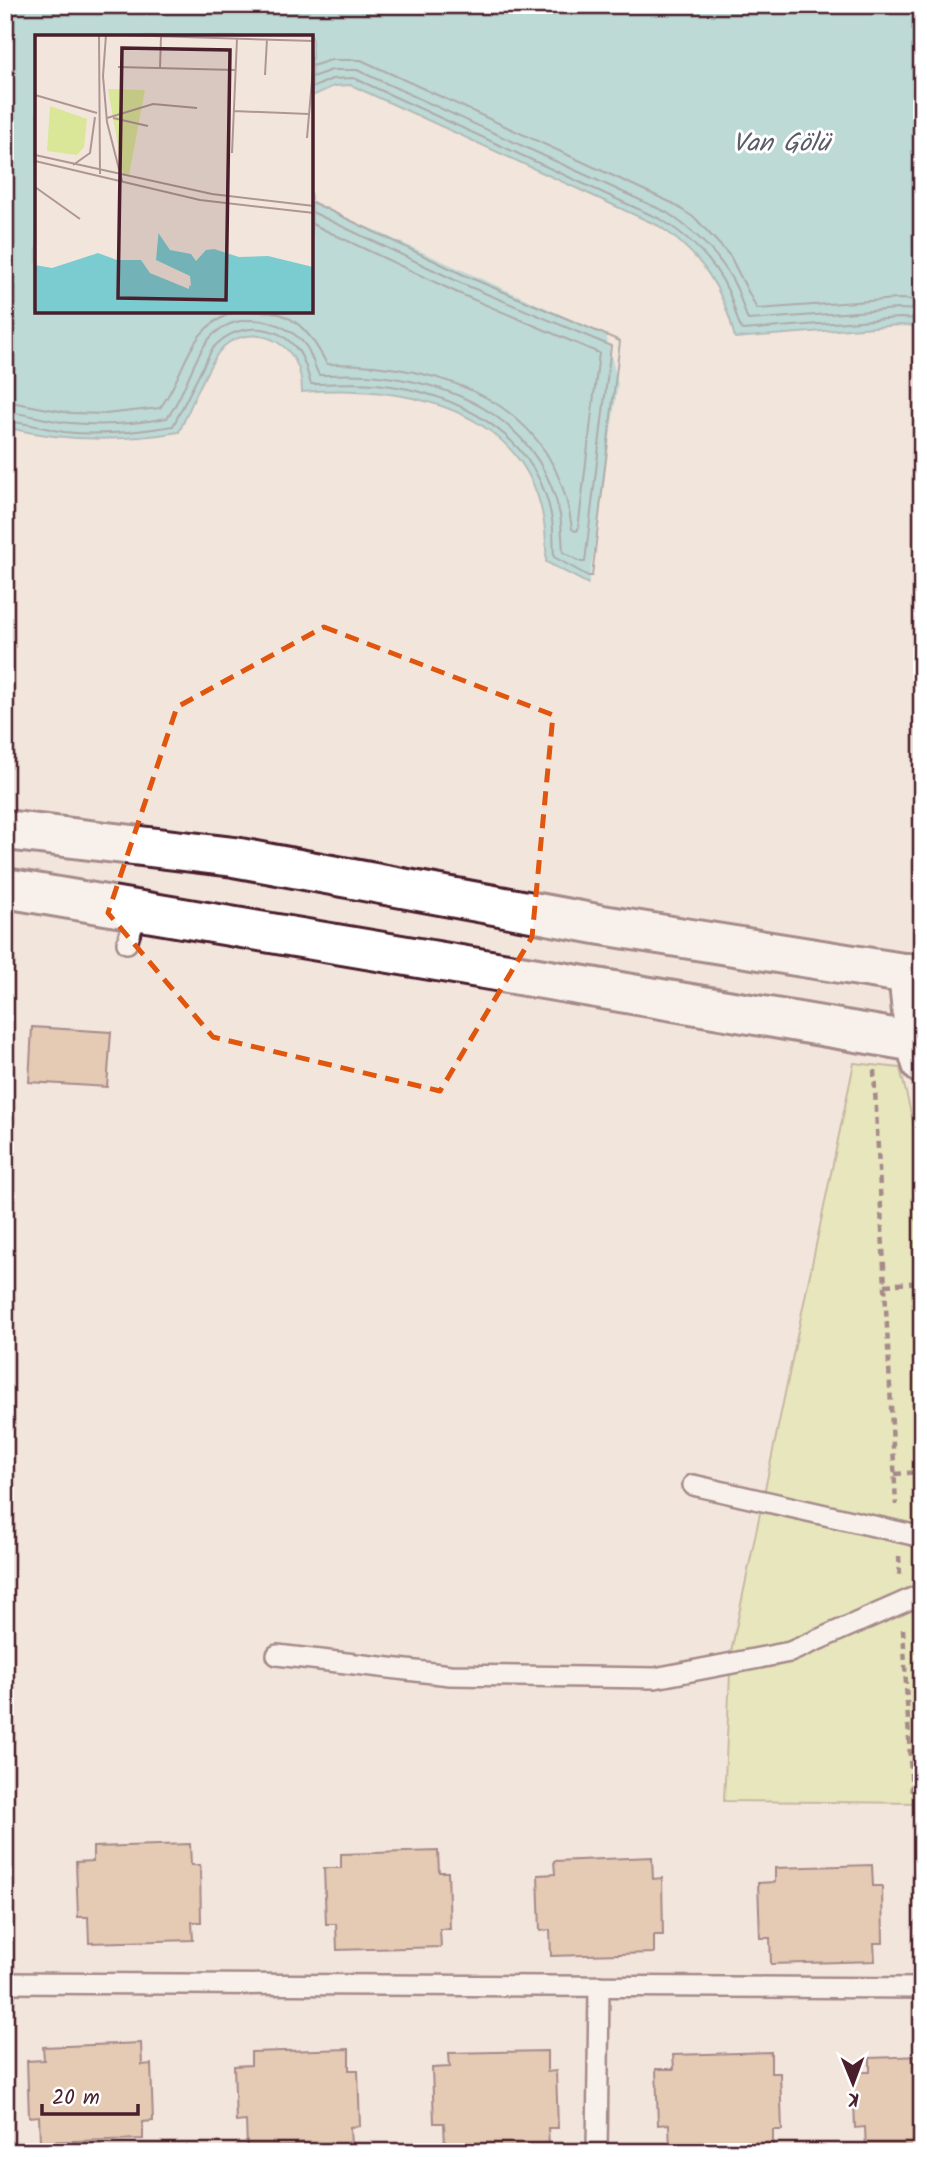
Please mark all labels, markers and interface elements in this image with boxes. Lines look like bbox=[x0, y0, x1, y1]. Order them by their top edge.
inset map bbox=[35, 35, 313, 313]
water label: Van Gölü bbox=[733, 123, 833, 165]
north arrow bbox=[818, 2048, 888, 2118]
scale bar bbox=[42, 2073, 138, 2117]
text: 20 m bbox=[52, 2082, 100, 2115]
text: K bbox=[847, 2083, 859, 2113]

